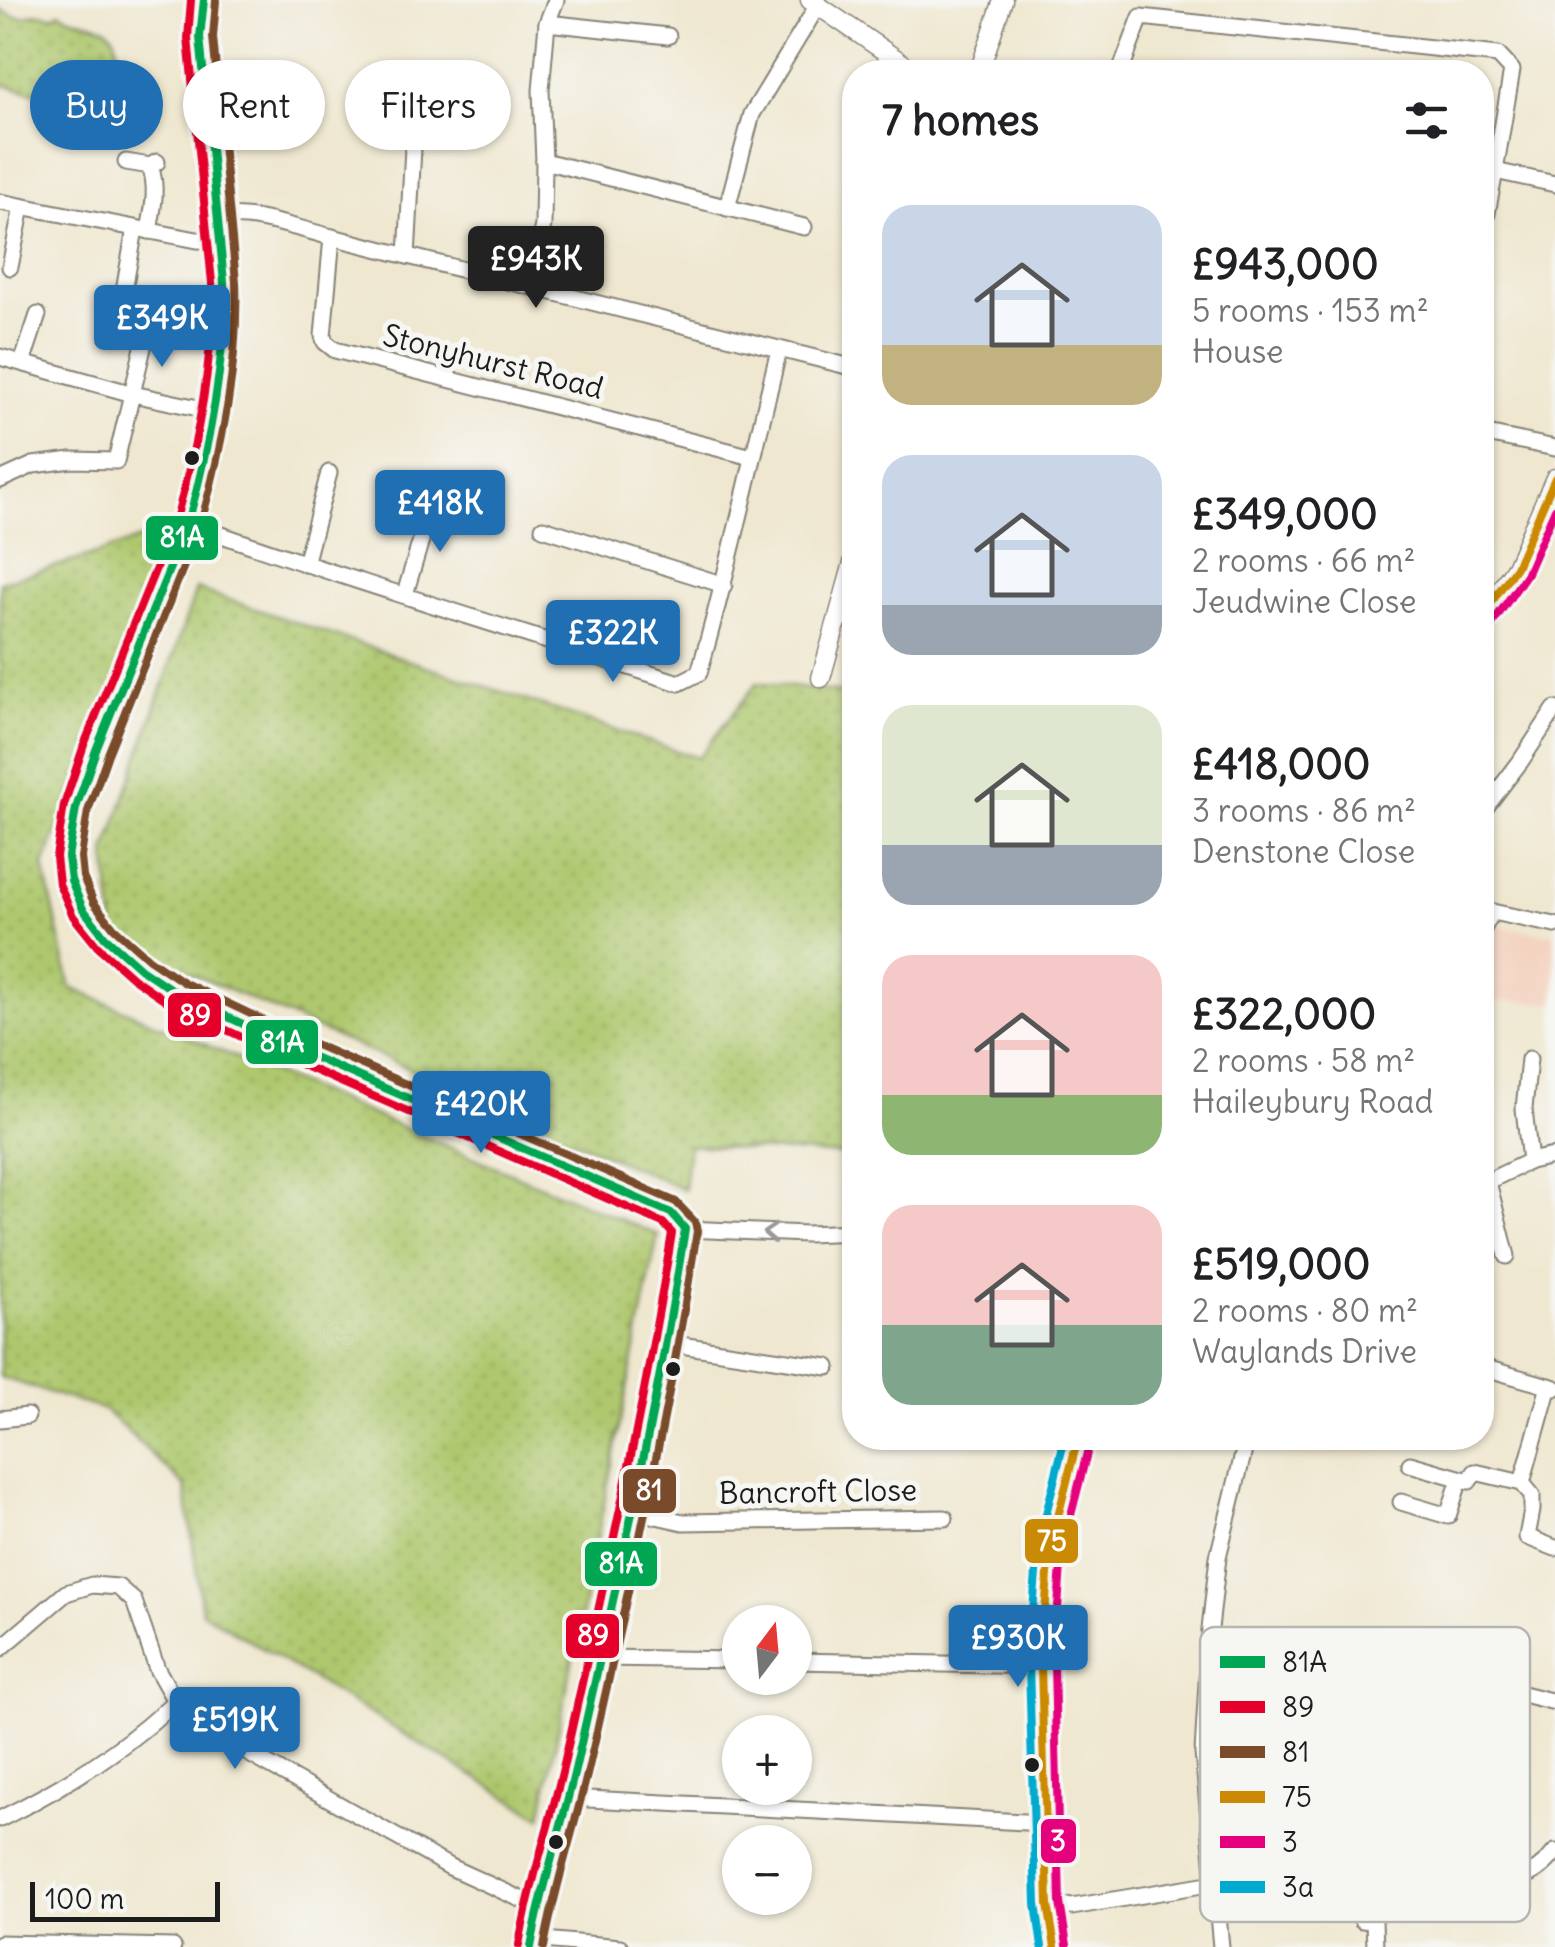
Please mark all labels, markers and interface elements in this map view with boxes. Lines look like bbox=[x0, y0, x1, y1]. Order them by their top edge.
chip: Buy bbox=[30, 60, 163, 150]
chip: Rent bbox=[183, 60, 325, 150]
chip: Filters bbox=[345, 60, 511, 150]
icon: filters bbox=[1399, 93, 1454, 148]
text: 7 homes bbox=[882, 94, 1039, 146]
pin: £943K bbox=[466, 226, 606, 311]
text: £943K bbox=[490, 238, 582, 279]
text: £943,000 bbox=[1192, 238, 1379, 290]
icon: home bbox=[962, 245, 1082, 365]
pin: £349K bbox=[92, 285, 232, 370]
text: 5 rooms · 153 m² bbox=[1192, 290, 1429, 331]
text: £349K bbox=[116, 297, 208, 338]
street label: Stonyhurst Road bbox=[379, 315, 607, 407]
text: House bbox=[1192, 331, 1283, 372]
unlabelled marker bbox=[182, 448, 202, 468]
pin: £418K bbox=[370, 470, 510, 555]
text: £418K bbox=[397, 482, 483, 523]
text: £349,000 bbox=[1192, 488, 1378, 540]
icon: home bbox=[962, 495, 1082, 615]
line badge: 81A bbox=[144, 514, 220, 562]
text: 81A bbox=[159, 519, 205, 555]
text: 2 rooms · 66 m² bbox=[1192, 540, 1415, 581]
text: Jeudwine Close bbox=[1192, 581, 1417, 622]
pin: £322K bbox=[543, 600, 683, 685]
text: £322K bbox=[568, 612, 658, 653]
text: £418,000 bbox=[1192, 738, 1370, 790]
icon: home bbox=[962, 745, 1082, 865]
text: 3 rooms · 86 m² bbox=[1192, 790, 1416, 831]
text: Denstone Close bbox=[1192, 831, 1415, 872]
text: £322,000 bbox=[1192, 988, 1376, 1040]
line badge: 89 bbox=[166, 991, 223, 1039]
icon: home bbox=[962, 995, 1082, 1115]
text: 89 bbox=[179, 997, 211, 1033]
line badge: 81A bbox=[244, 1018, 320, 1066]
text: 81A bbox=[259, 1024, 305, 1060]
text: 2 rooms · 58 m² bbox=[1192, 1040, 1415, 1081]
pin: £420K bbox=[411, 1071, 551, 1156]
text: Haileybury Road bbox=[1192, 1081, 1433, 1122]
text: £420K bbox=[434, 1083, 528, 1124]
one-way arrow bbox=[761, 1222, 777, 1243]
text: £519,000 bbox=[1192, 1238, 1370, 1290]
icon: home bbox=[962, 1245, 1082, 1365]
text: 2 rooms · 80 m² bbox=[1192, 1290, 1418, 1331]
text: Waylands Drive bbox=[1192, 1331, 1417, 1372]
unlabelled marker bbox=[663, 1359, 683, 1379]
line badge: 81 bbox=[621, 1467, 678, 1515]
street label: Bancroft Close bbox=[719, 1470, 917, 1512]
text: 81 bbox=[635, 1472, 663, 1508]
line badge: 75 bbox=[1023, 1517, 1080, 1565]
text: 75 bbox=[1037, 1523, 1067, 1559]
line badge: 81A bbox=[583, 1540, 659, 1588]
text: 81A bbox=[598, 1545, 644, 1581]
north arrow bbox=[722, 1605, 812, 1695]
map controls bbox=[722, 1605, 812, 1915]
pin: £930K bbox=[948, 1605, 1088, 1690]
line badge: 89 bbox=[564, 1612, 621, 1660]
text: 89 bbox=[577, 1617, 609, 1653]
text: £930K bbox=[971, 1617, 1065, 1658]
legend bbox=[1200, 1627, 1530, 1922]
text: 81A bbox=[1282, 1644, 1327, 1680]
pin: £519K bbox=[165, 1687, 305, 1772]
text: 89 bbox=[1282, 1689, 1314, 1725]
text: £519K bbox=[192, 1699, 278, 1740]
button: + bbox=[722, 1715, 812, 1805]
text: 81 bbox=[1282, 1734, 1309, 1770]
unlabelled marker bbox=[1022, 1755, 1042, 1775]
text: 75 bbox=[1282, 1779, 1312, 1815]
line badge: 3 bbox=[1039, 1817, 1078, 1865]
text: 3 bbox=[1050, 1823, 1066, 1859]
text: 3 bbox=[1282, 1824, 1298, 1860]
button: − bbox=[722, 1825, 812, 1915]
unlabelled marker bbox=[546, 1832, 566, 1852]
text: 3a bbox=[1282, 1869, 1314, 1905]
scale bar bbox=[30, 1877, 220, 1922]
text: 100 m bbox=[45, 1881, 124, 1917]

